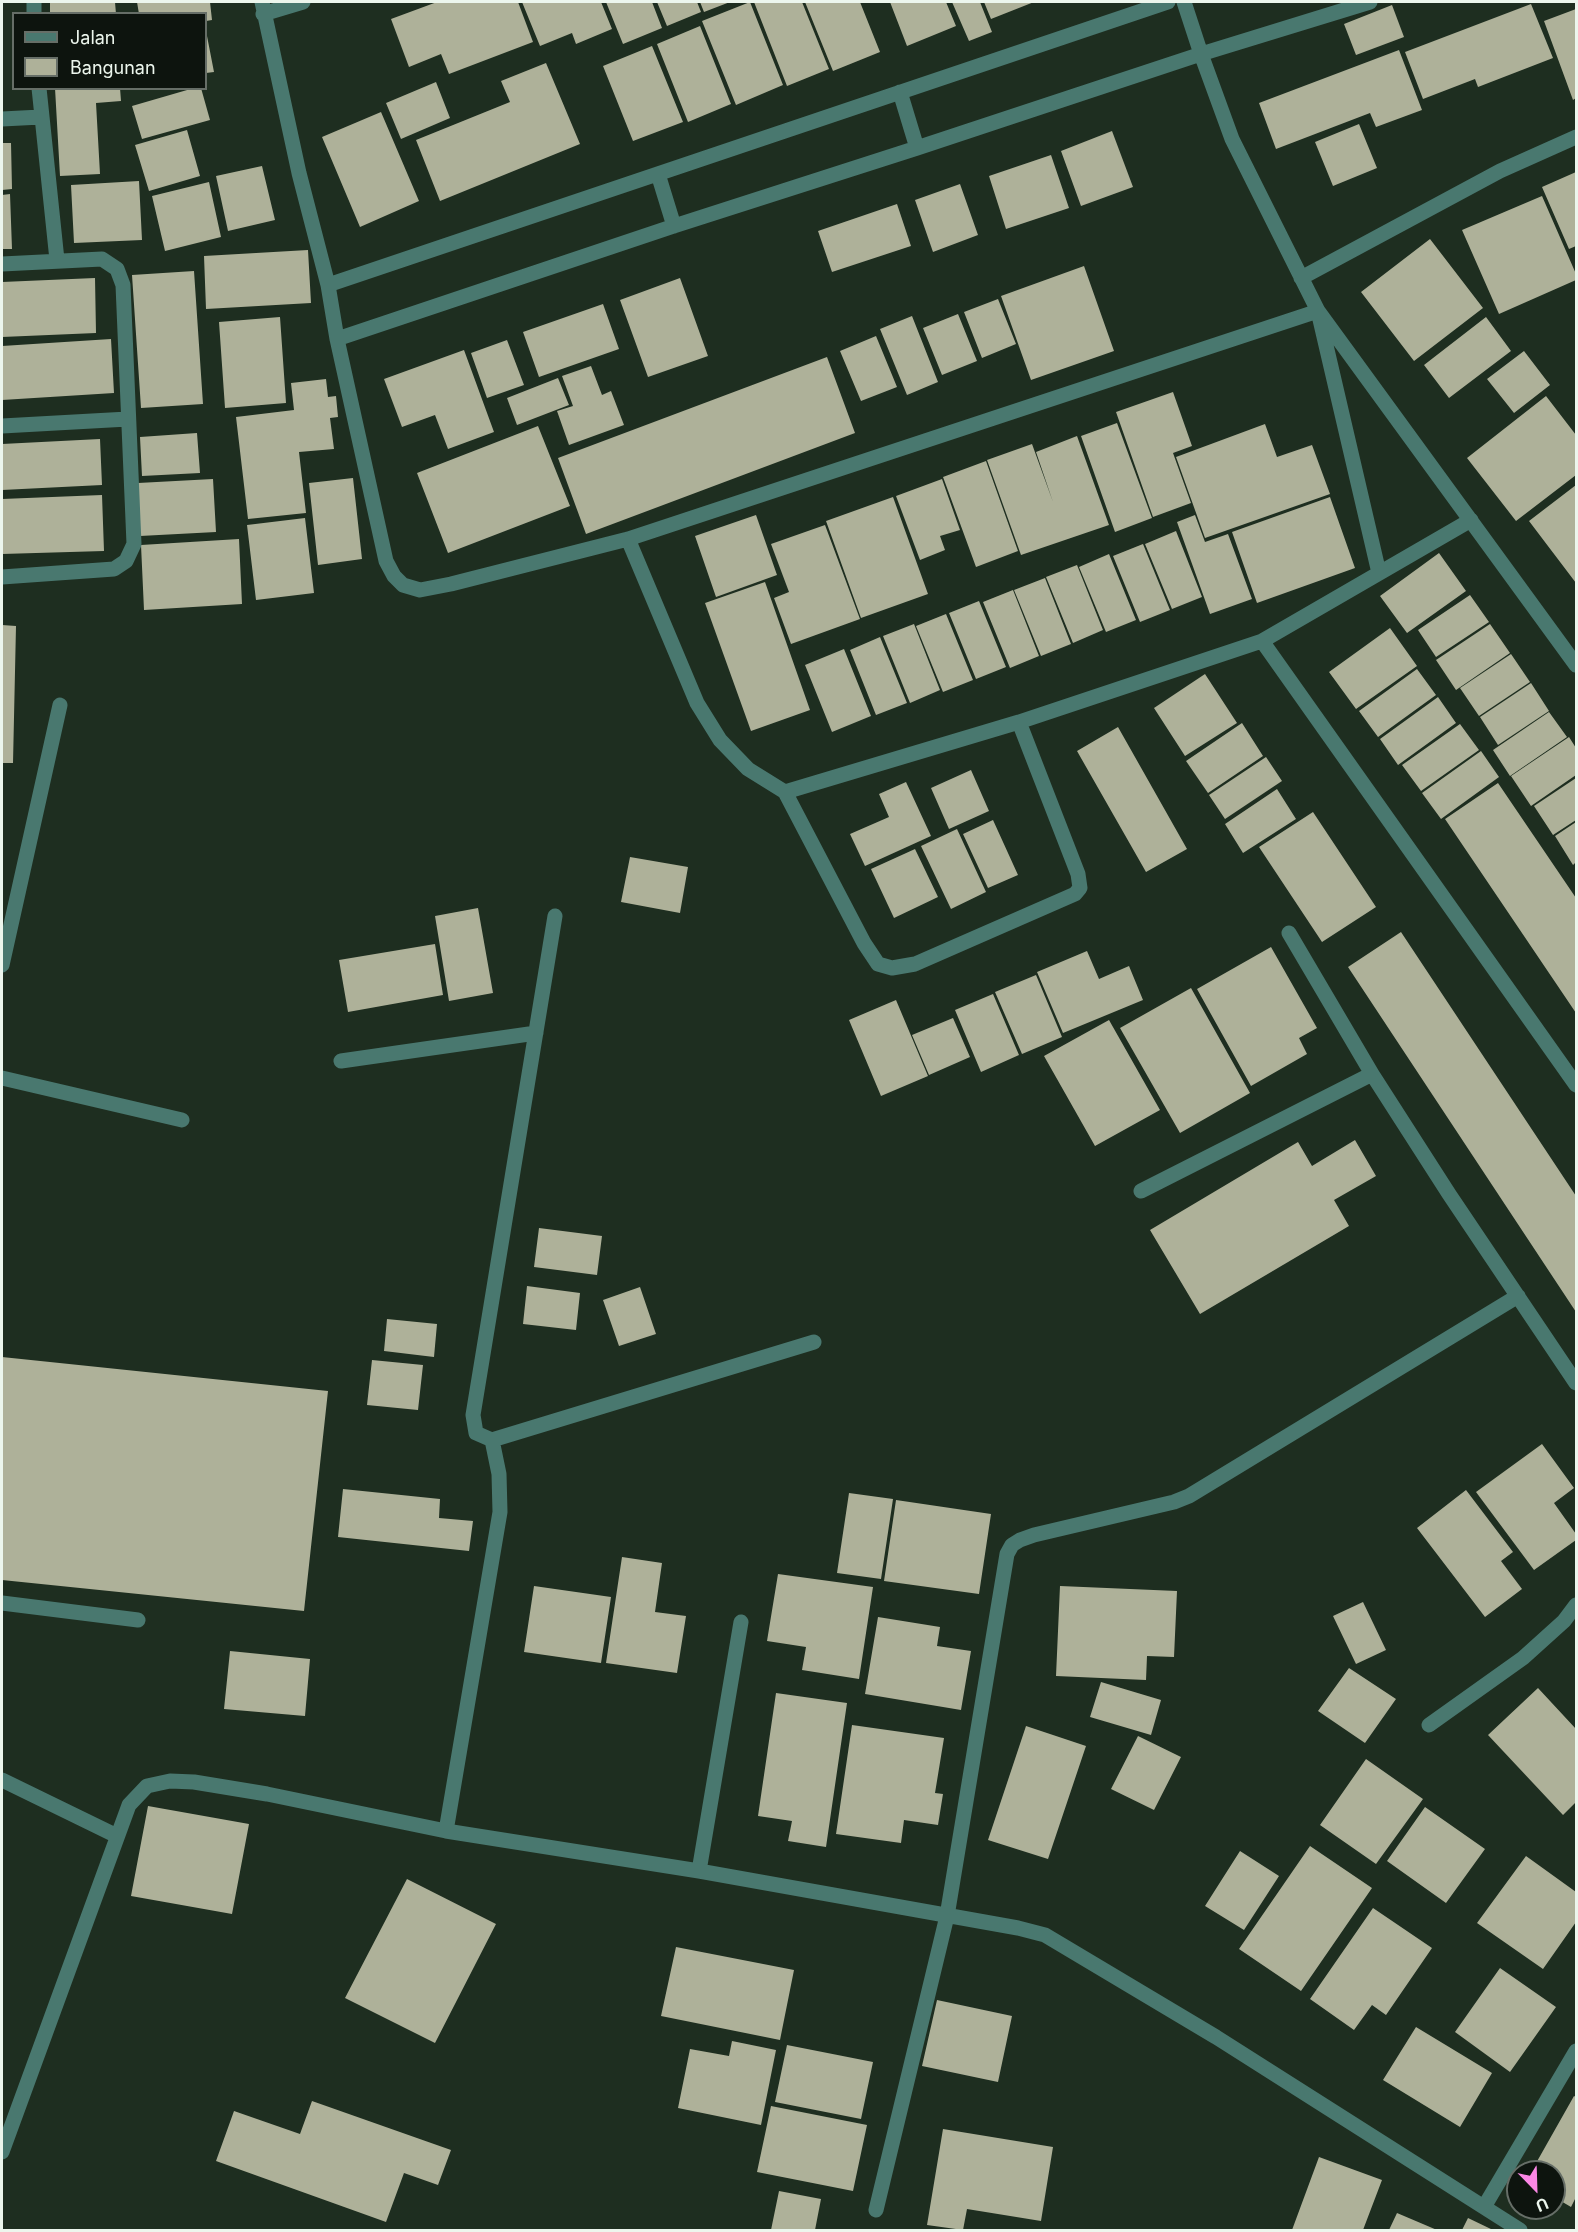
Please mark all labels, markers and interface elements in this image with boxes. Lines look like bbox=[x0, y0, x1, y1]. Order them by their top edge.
legend bbox=[12, 12, 207, 90]
text: Jalan bbox=[70, 27, 115, 48]
text: Bangunan bbox=[70, 57, 156, 78]
north arrow bbox=[1506, 2160, 1566, 2220]
text: U bbox=[1533, 2193, 1552, 2216]

